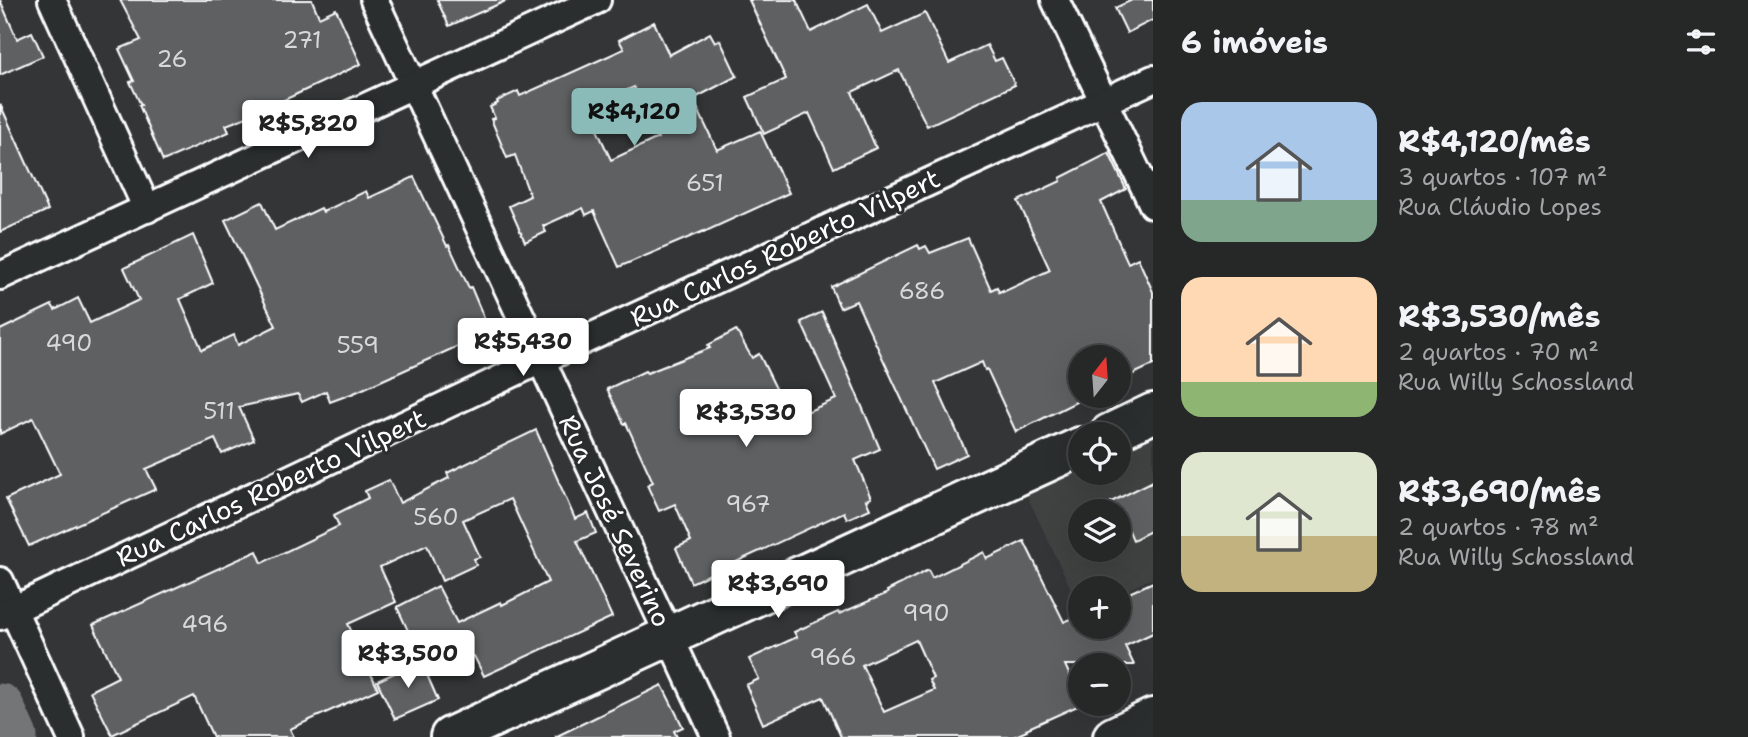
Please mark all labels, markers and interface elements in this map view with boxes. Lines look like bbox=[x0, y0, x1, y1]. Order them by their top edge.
text: 6 imóveis bbox=[1181, 22, 1328, 63]
icon: filters bbox=[1682, 23, 1720, 61]
house number: 271 bbox=[283, 25, 322, 55]
house number: 26 bbox=[156, 44, 188, 74]
pin: R$4,120 bbox=[569, 88, 699, 148]
text: R$4,120 bbox=[587, 96, 681, 126]
pin: R$5,820 bbox=[243, 100, 373, 160]
text: R$5,820 bbox=[258, 108, 358, 138]
text: R$4,120/mês bbox=[1398, 121, 1591, 162]
icon: home bbox=[1237, 130, 1321, 214]
street label: Rua Carlos Roberto Vilpert bbox=[624, 160, 945, 335]
text: 3 quartos · 107 m² bbox=[1398, 162, 1607, 192]
house number: 651 bbox=[686, 168, 724, 198]
text: Rua Cláudio Lopes bbox=[1398, 192, 1602, 222]
house number: 686 bbox=[899, 276, 945, 306]
text: R$3,530/mês bbox=[1398, 296, 1601, 337]
icon: home bbox=[1237, 305, 1321, 389]
pin: R$5,430 bbox=[458, 318, 588, 378]
text: R$5,430 bbox=[474, 326, 572, 356]
house number: 490 bbox=[46, 328, 92, 358]
house number: 559 bbox=[337, 330, 379, 360]
text: 2 quartos · 70 m² bbox=[1398, 337, 1599, 367]
north arrow bbox=[1068, 345, 1130, 408]
map controls bbox=[1068, 345, 1131, 716]
text: Rua Willy Schossland bbox=[1398, 367, 1634, 397]
pin: R$3,530 bbox=[681, 390, 811, 449]
house number: 511 bbox=[203, 396, 235, 426]
text: R$3,530 bbox=[696, 397, 796, 427]
street label: Rua Carlos Roberto Vilpert bbox=[110, 400, 431, 575]
street label: Rua José Severino bbox=[551, 409, 680, 632]
button: locate bbox=[1068, 422, 1131, 485]
text: R$3,690/mês bbox=[1398, 471, 1601, 512]
icon: home bbox=[1237, 480, 1321, 564]
house number: 967 bbox=[725, 489, 771, 519]
button: layers bbox=[1068, 499, 1131, 562]
house number: 560 bbox=[413, 502, 459, 532]
text: 2 quartos · 78 m² bbox=[1398, 512, 1599, 542]
text: Rua Willy Schossland bbox=[1398, 542, 1634, 572]
pin: R$3,690 bbox=[713, 560, 843, 620]
text: R$3,690 bbox=[727, 568, 829, 598]
button: + bbox=[1068, 576, 1131, 639]
house number: 990 bbox=[902, 598, 950, 628]
house number: 496 bbox=[182, 609, 228, 639]
pin: R$3,500 bbox=[343, 630, 473, 690]
text: R$3,500 bbox=[358, 638, 458, 668]
house number: 966 bbox=[809, 642, 857, 672]
button: − bbox=[1068, 653, 1131, 716]

